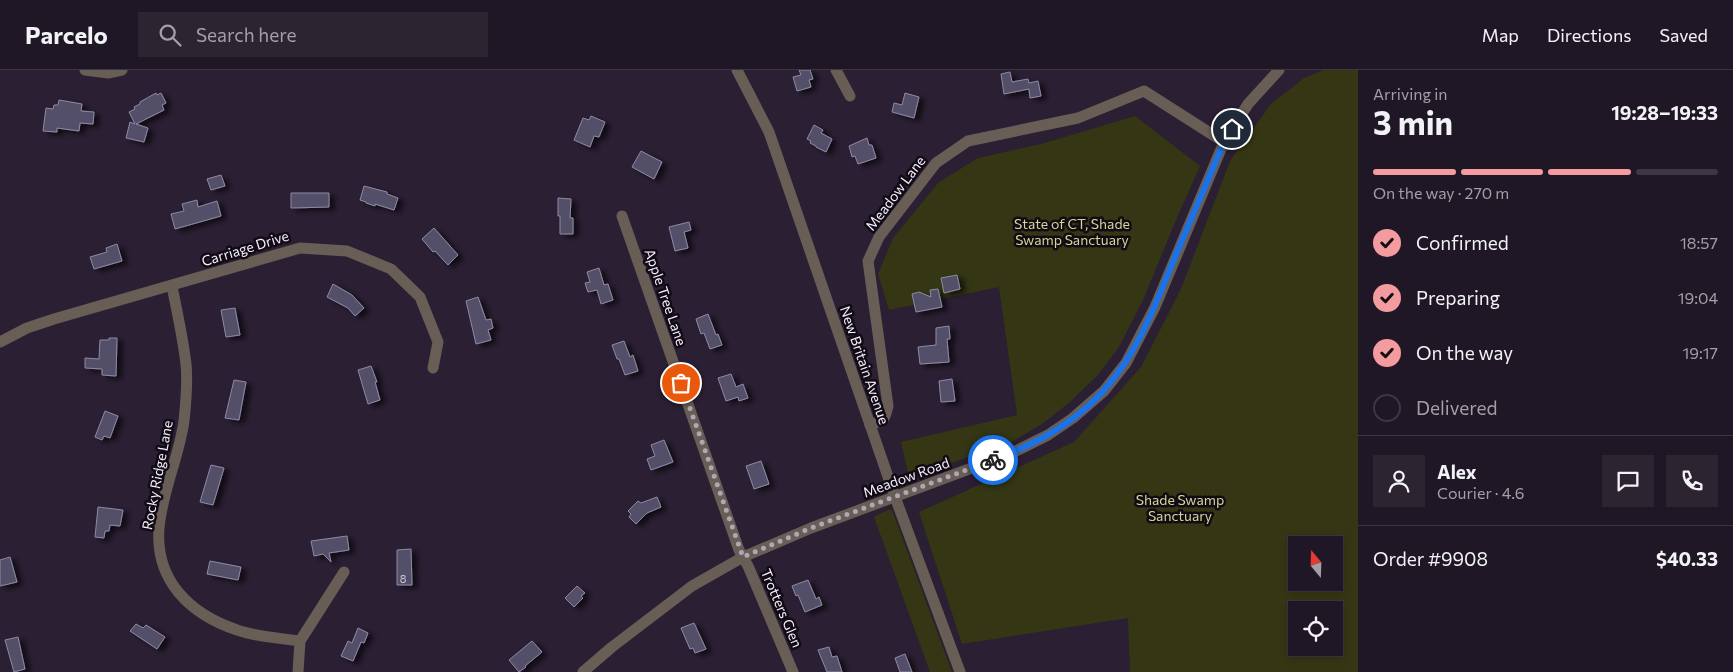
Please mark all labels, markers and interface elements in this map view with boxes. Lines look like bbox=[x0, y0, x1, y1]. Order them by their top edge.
search box bbox=[138, 12, 488, 57]
text: Parcelo bbox=[25, 20, 108, 49]
icon: search bbox=[156, 21, 184, 49]
text: Search here bbox=[196, 23, 296, 46]
text: Map bbox=[1482, 24, 1519, 46]
text: Directions bbox=[1547, 24, 1631, 46]
text: Saved bbox=[1659, 24, 1708, 46]
text: Arriving in bbox=[1373, 84, 1447, 103]
text: 19:28–19:33 bbox=[1611, 101, 1718, 124]
text: 3 min bbox=[1373, 102, 1453, 142]
pin bbox=[1211, 108, 1253, 150]
icon: home bbox=[1218, 115, 1246, 143]
street label: Meadow Lane bbox=[861, 152, 929, 234]
text: On the way · 270 m bbox=[1373, 183, 1509, 202]
park label: State of CT, Shade Swamp Sanctuary bbox=[1014, 215, 1130, 248]
street label: Carriage Drive bbox=[199, 227, 291, 269]
icon: check bbox=[1373, 229, 1401, 257]
text: Confirmed bbox=[1416, 231, 1509, 254]
text: 18:57 bbox=[1680, 233, 1718, 252]
street label: Apple Tree Lane bbox=[641, 246, 691, 348]
icon: check bbox=[1373, 284, 1401, 312]
text: Preparing bbox=[1416, 286, 1500, 309]
text: 19:04 bbox=[1678, 288, 1718, 307]
street label: New Britain Avenue bbox=[837, 304, 893, 426]
icon: check bbox=[1373, 339, 1401, 367]
text: On the way bbox=[1416, 341, 1513, 364]
text: 19:17 bbox=[1682, 343, 1718, 362]
pin bbox=[660, 362, 702, 404]
icon: bag bbox=[667, 369, 695, 397]
text: Delivered bbox=[1416, 396, 1497, 419]
street label: Rocky Ridge Lane bbox=[138, 419, 176, 531]
courier bbox=[968, 435, 1018, 485]
icon: bike bbox=[979, 446, 1007, 474]
street label: Meadow Road bbox=[860, 453, 952, 501]
button: person bbox=[1373, 455, 1425, 507]
button: chat bbox=[1602, 455, 1654, 507]
button: phone bbox=[1666, 455, 1718, 507]
text: Alex bbox=[1437, 460, 1477, 483]
text: Courier · 4.6 bbox=[1437, 483, 1524, 502]
park label: Shade Swamp Sanctuary bbox=[1136, 491, 1224, 524]
north arrow bbox=[1288, 536, 1342, 591]
map controls bbox=[1288, 536, 1343, 656]
text: Order #9908 bbox=[1373, 547, 1488, 570]
text: $40.33 bbox=[1656, 547, 1718, 570]
street label: Trotters Glen bbox=[758, 566, 806, 650]
house number: 8 bbox=[400, 572, 407, 585]
button: locate bbox=[1288, 601, 1343, 656]

